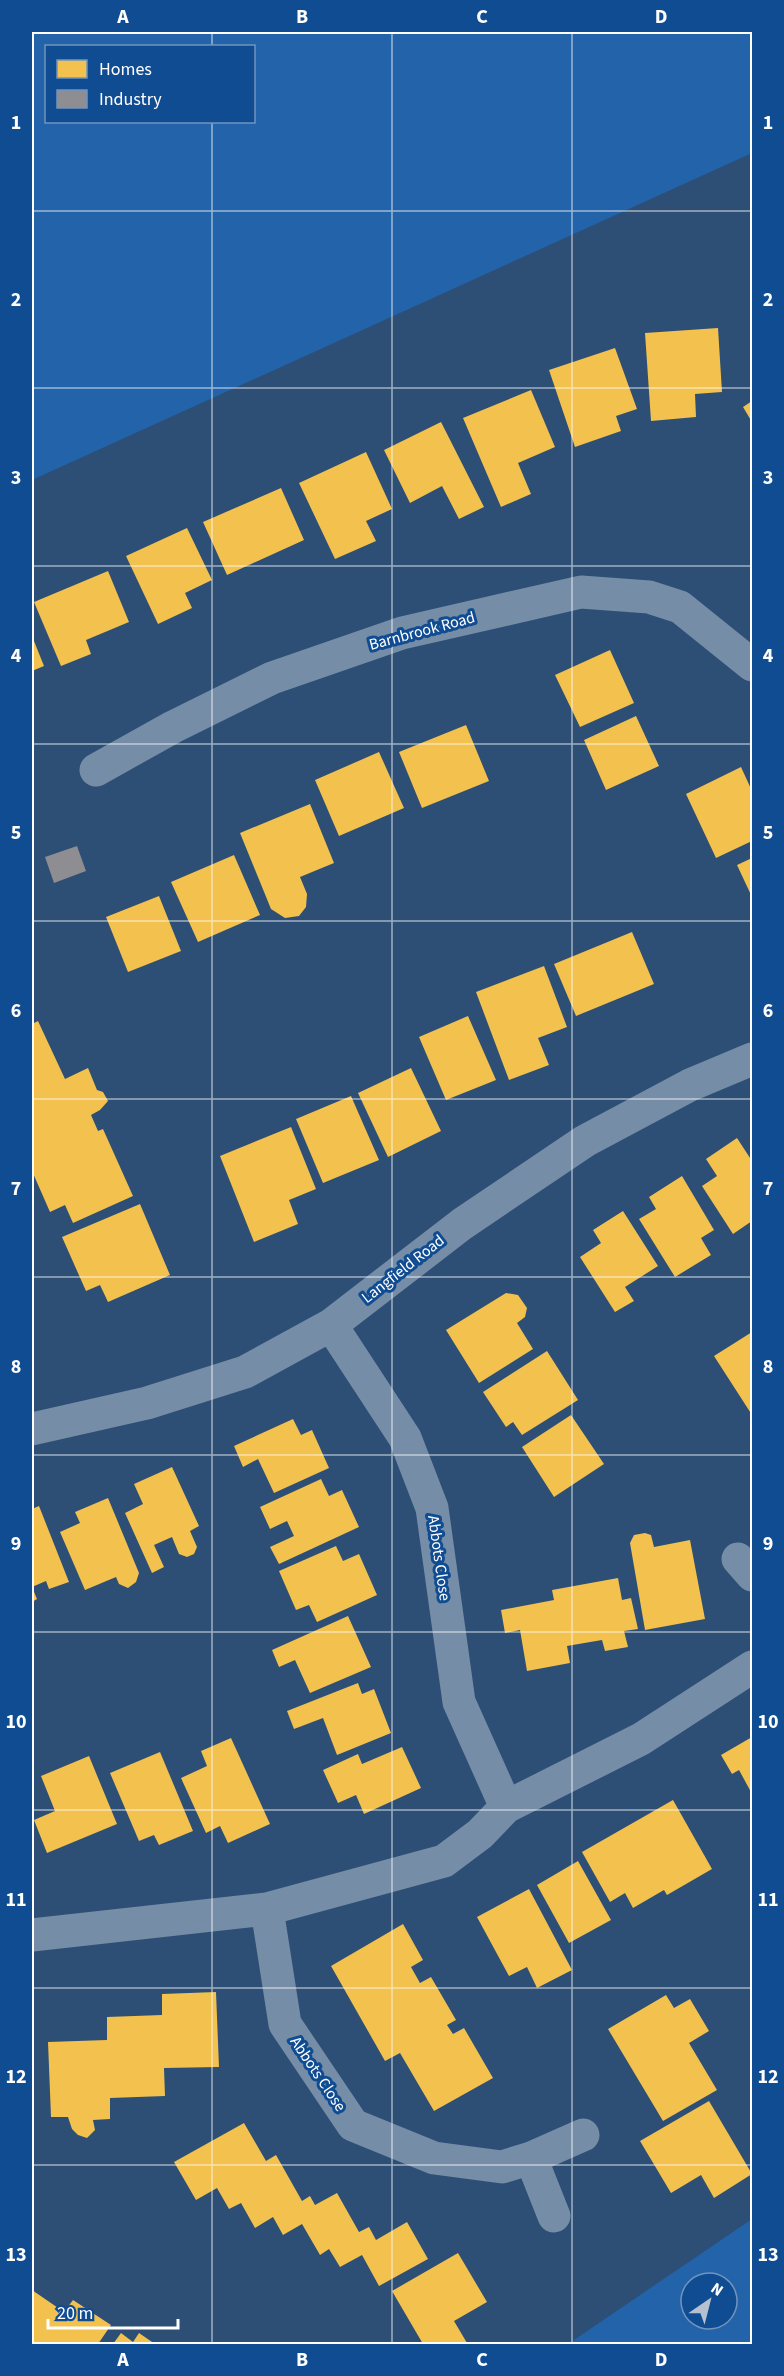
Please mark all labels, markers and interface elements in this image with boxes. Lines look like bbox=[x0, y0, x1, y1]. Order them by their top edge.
text: A bbox=[116, 3, 129, 31]
text: B bbox=[296, 3, 308, 31]
text: C bbox=[476, 3, 488, 31]
text: D bbox=[655, 3, 667, 31]
legend bbox=[45, 45, 255, 123]
text: Homes bbox=[99, 57, 152, 82]
text: Industry bbox=[99, 87, 162, 112]
text: 1 bbox=[11, 109, 21, 137]
text: 1 bbox=[763, 109, 773, 137]
text: 2 bbox=[11, 286, 21, 314]
text: 2 bbox=[763, 286, 773, 314]
text: 3 bbox=[11, 464, 21, 492]
text: 3 bbox=[763, 464, 773, 492]
street label: Barnbrook Road bbox=[367, 606, 477, 656]
text: 4 bbox=[11, 642, 22, 670]
text: 4 bbox=[763, 642, 774, 670]
text: 5 bbox=[11, 819, 21, 847]
text: 5 bbox=[763, 819, 773, 847]
text: 6 bbox=[11, 997, 21, 1025]
text: 6 bbox=[763, 997, 773, 1025]
text: 7 bbox=[11, 1175, 21, 1203]
text: 7 bbox=[763, 1175, 773, 1203]
street label: Langfield Road bbox=[357, 1230, 449, 1308]
text: 8 bbox=[11, 1353, 21, 1381]
text: 8 bbox=[763, 1353, 773, 1381]
street label: Abbots Close bbox=[422, 1514, 456, 1602]
text: 9 bbox=[11, 1530, 21, 1558]
text: 9 bbox=[763, 1530, 773, 1558]
text: 10 bbox=[5, 1708, 27, 1736]
text: 10 bbox=[757, 1708, 779, 1736]
text: 11 bbox=[5, 1886, 27, 1914]
text: 11 bbox=[757, 1886, 779, 1914]
street label: Abbots Close bbox=[285, 2032, 351, 2116]
text: 12 bbox=[5, 2063, 27, 2091]
text: 12 bbox=[757, 2063, 779, 2091]
text: 13 bbox=[5, 2241, 27, 2269]
text: 13 bbox=[757, 2241, 779, 2269]
north arrow bbox=[679, 2271, 739, 2331]
text: N bbox=[706, 2277, 728, 2302]
scale bar bbox=[48, 2292, 178, 2330]
text: 20 m bbox=[57, 2301, 93, 2326]
text: A bbox=[116, 2346, 129, 2374]
text: B bbox=[296, 2346, 308, 2374]
text: C bbox=[476, 2346, 488, 2374]
text: D bbox=[655, 2346, 667, 2374]

